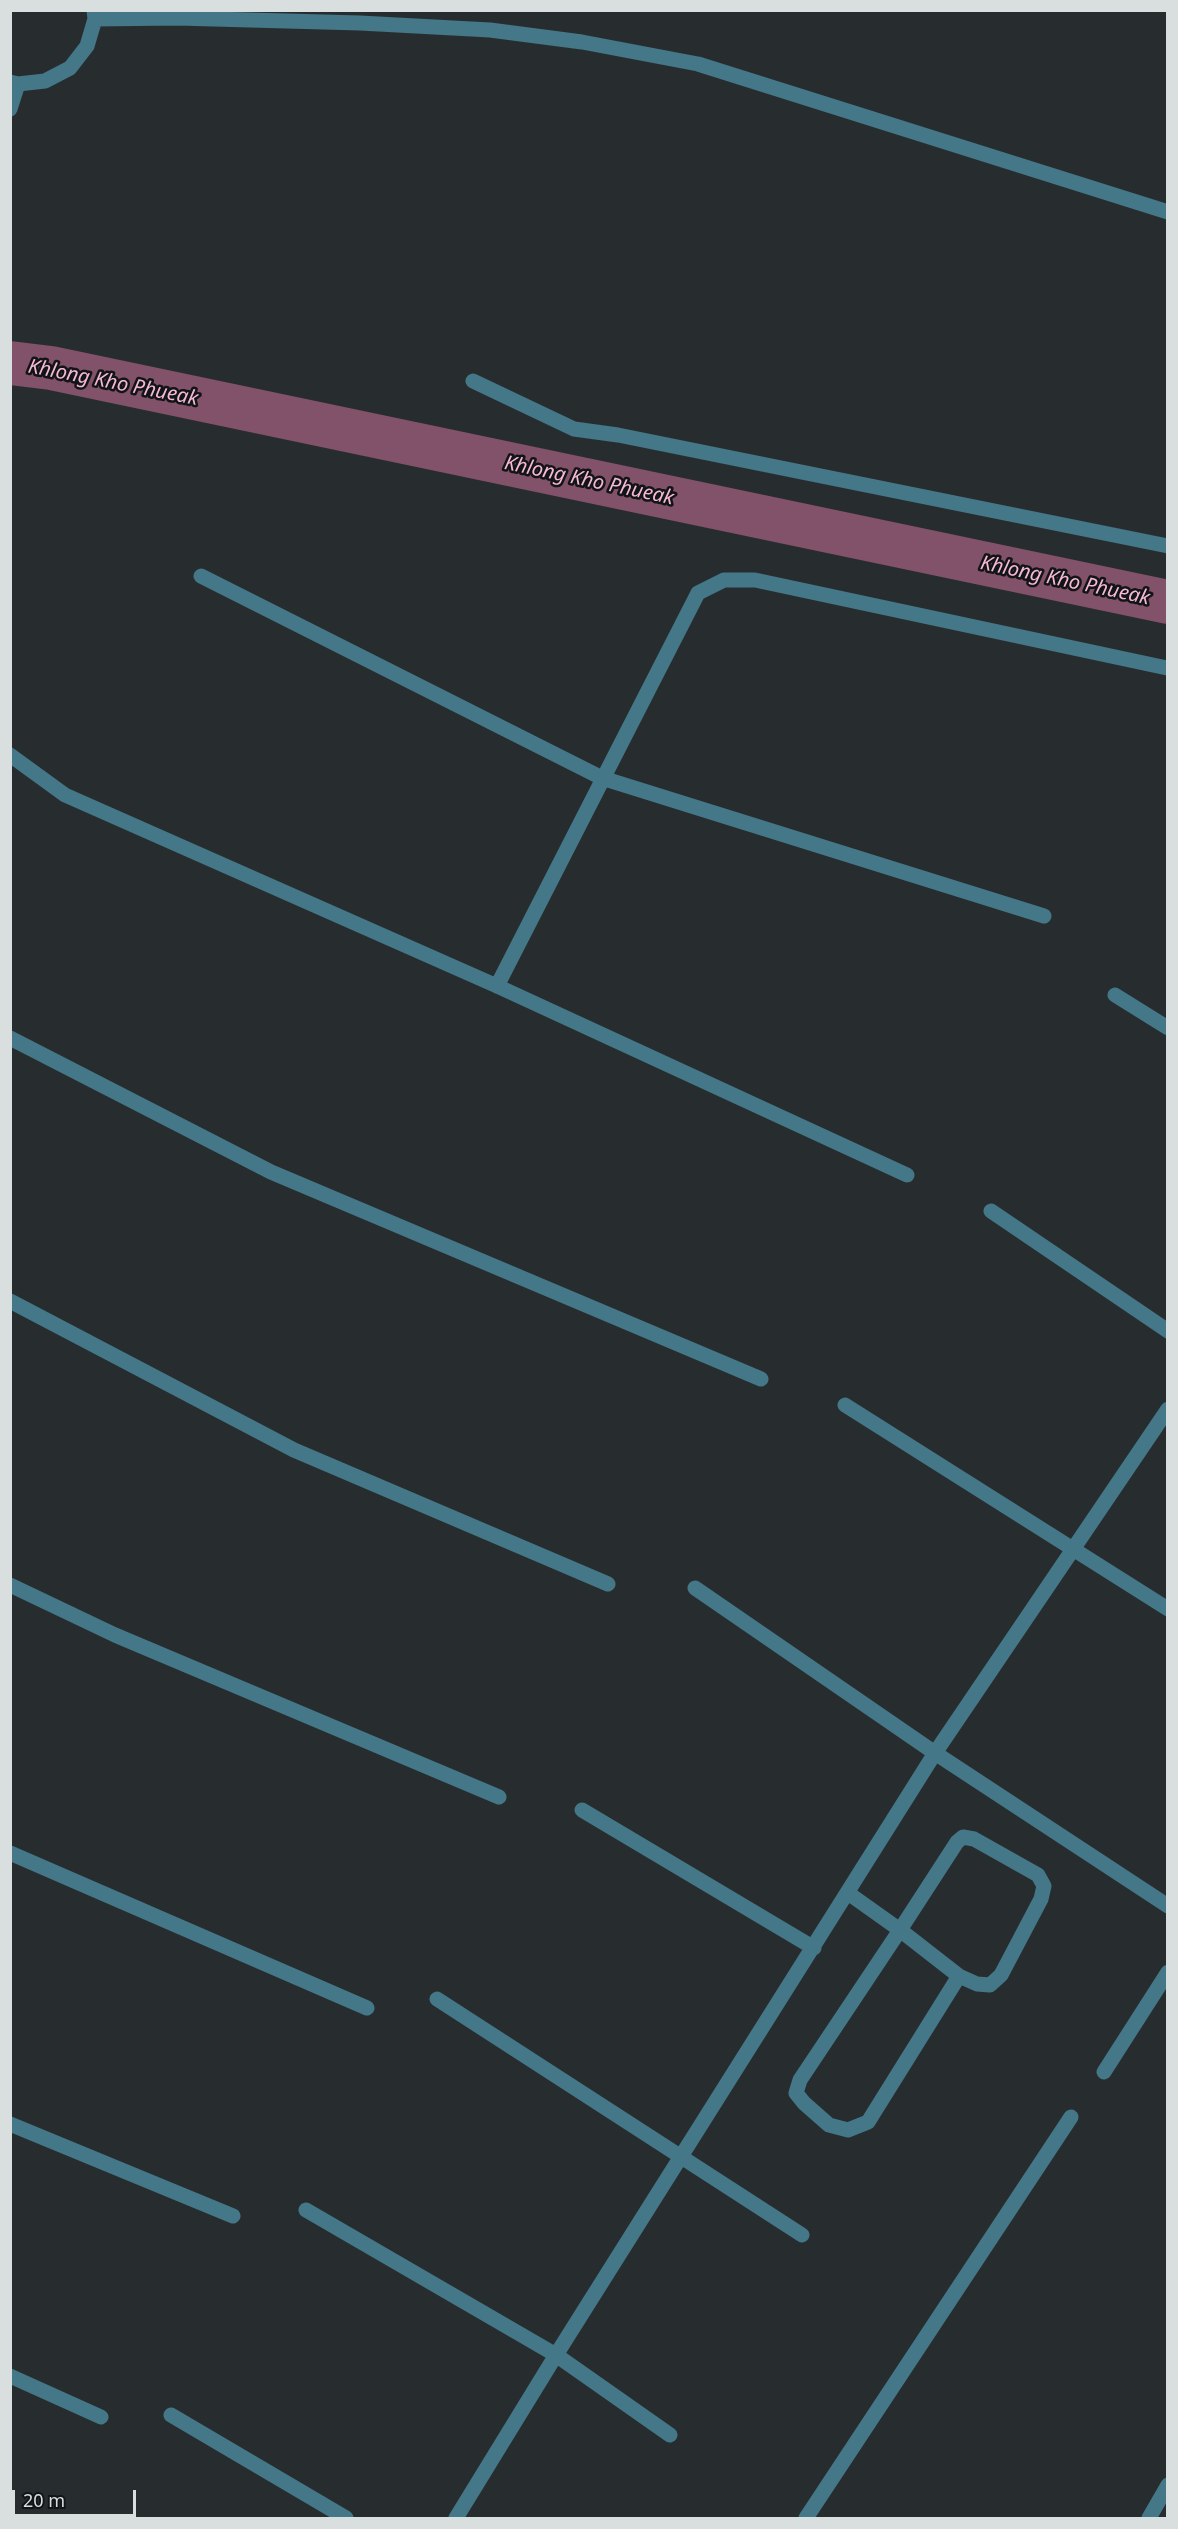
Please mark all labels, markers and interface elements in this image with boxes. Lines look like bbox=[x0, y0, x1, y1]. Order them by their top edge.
water label: Khlong Kho Phueak bbox=[26, 355, 200, 411]
water label: Khlong Kho Phueak bbox=[502, 451, 676, 511]
water label: Khlong Kho Phueak bbox=[978, 551, 1152, 611]
scale bar bbox=[15, 2478, 140, 2516]
text: 20 m bbox=[23, 2488, 65, 2512]

